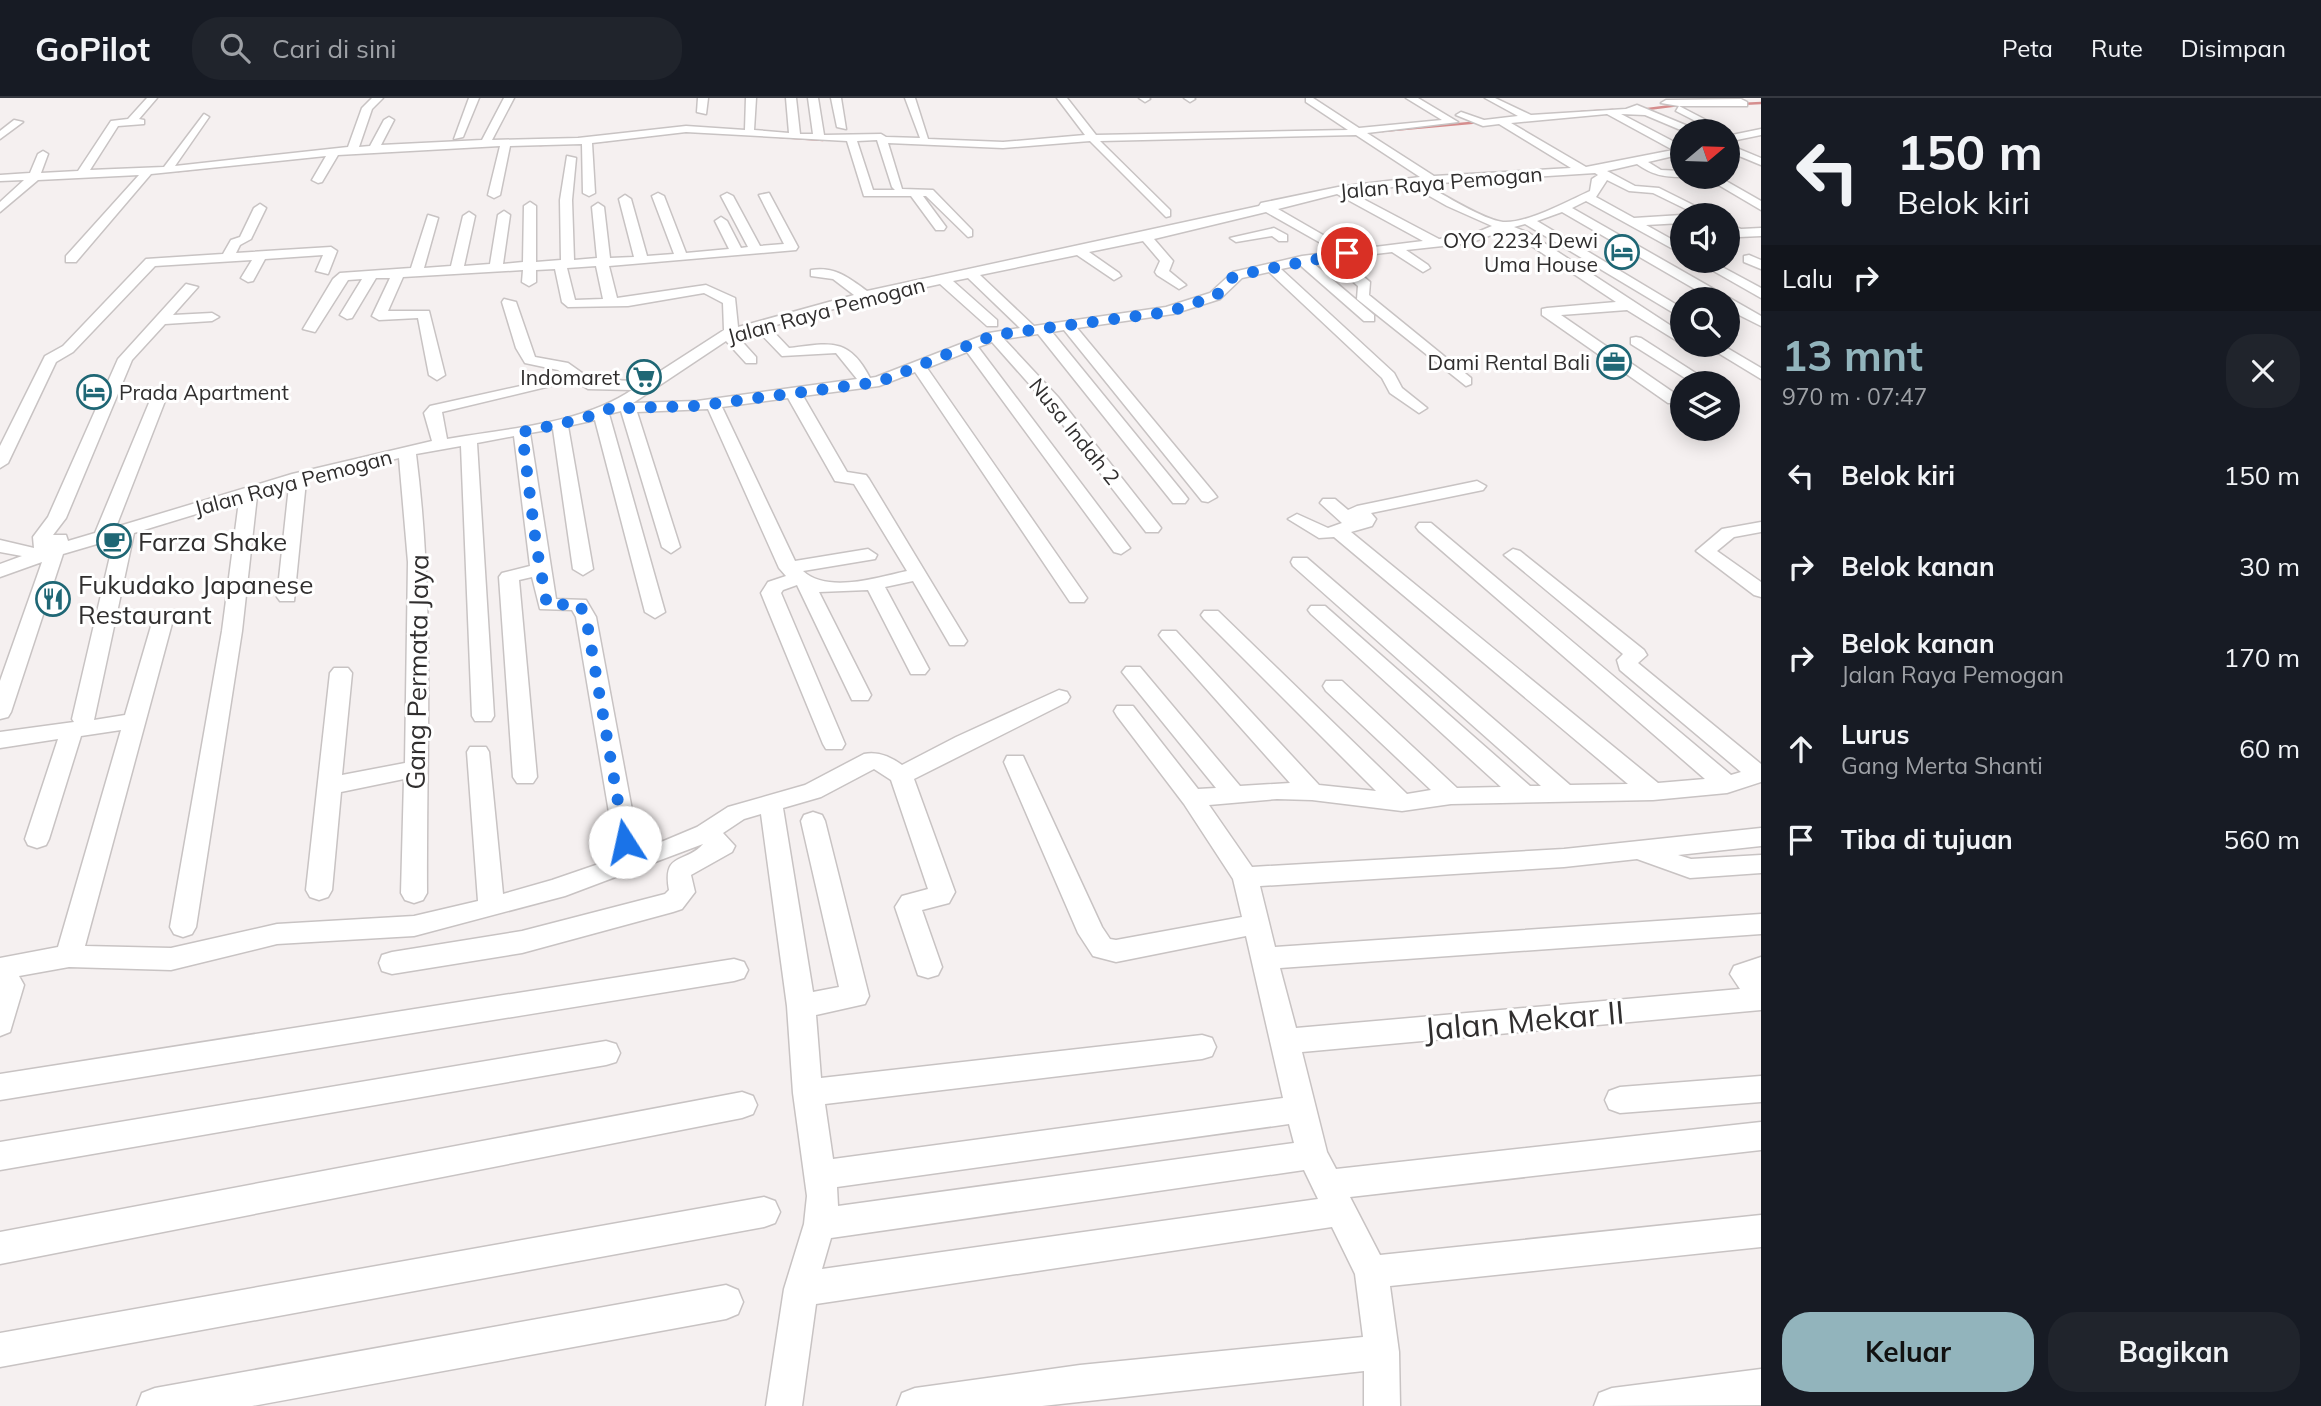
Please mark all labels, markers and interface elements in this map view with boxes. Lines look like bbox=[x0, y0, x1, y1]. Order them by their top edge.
search box bbox=[192, 17, 682, 80]
text: GoPilot bbox=[35, 28, 150, 69]
icon: search bbox=[216, 29, 254, 67]
text: Cari di sini bbox=[272, 32, 397, 65]
text: Peta bbox=[2002, 33, 2053, 63]
text: Rute bbox=[2091, 33, 2143, 63]
text: Disimpan bbox=[2181, 33, 2286, 63]
north arrow bbox=[1670, 119, 1740, 189]
map controls bbox=[1670, 119, 1740, 441]
text: 150 m bbox=[1897, 121, 2043, 182]
icon: left bbox=[1782, 126, 1873, 217]
street label: Jalan Raya Pemogan bbox=[1338, 160, 1544, 204]
text: Belok kiri bbox=[1897, 182, 2030, 222]
button: sound bbox=[1670, 203, 1740, 273]
pin bbox=[1317, 223, 1377, 283]
place label: OYO 2234 Dewi Uma House bbox=[1443, 227, 1598, 277]
hotel icon: OYO 2234 Dewi Uma House bbox=[1603, 233, 1641, 271]
icon: arrive bbox=[1328, 234, 1366, 272]
icon: right bbox=[1847, 259, 1885, 297]
text: Lalu bbox=[1782, 262, 1833, 295]
street label: Jalan Raya Pemogan bbox=[724, 271, 928, 349]
button: search bbox=[1670, 287, 1740, 357]
text: 13 mnt bbox=[1782, 329, 1923, 382]
button: close bbox=[2226, 334, 2300, 408]
office icon: Dami Rental Bali bbox=[1595, 343, 1633, 381]
place label: Dami Rental Bali bbox=[1427, 349, 1590, 375]
supermarket icon: Indomaret bbox=[625, 358, 663, 396]
place label: Indomaret bbox=[520, 364, 620, 390]
button: layers bbox=[1670, 371, 1740, 441]
street label: Nusa Indah 2 bbox=[1024, 372, 1126, 490]
hotel icon: Prada Apartment bbox=[75, 373, 113, 411]
place label: Prada Apartment bbox=[119, 379, 289, 405]
text: 970 m · 07:47 bbox=[1782, 382, 1927, 411]
street label: Jalan Raya Pemogan bbox=[191, 443, 395, 521]
icon: left bbox=[1782, 457, 1820, 495]
text: Belok kiri bbox=[1841, 459, 1955, 492]
text: 150 m bbox=[2224, 459, 2300, 492]
cafe icon: Farza Shake bbox=[95, 522, 133, 560]
place label: Farza Shake bbox=[138, 525, 287, 558]
icon: right bbox=[1782, 548, 1820, 586]
text: Belok kanan bbox=[1841, 550, 1995, 583]
text: 30 m bbox=[2239, 550, 2300, 583]
street label: Gang Permata Jaya bbox=[398, 554, 436, 790]
place label: Fukudako Japanese Restaurant bbox=[78, 568, 313, 631]
restaurant icon: Fukudako Japanese Restaurant bbox=[34, 580, 72, 618]
text: Belok kanan bbox=[1841, 627, 1995, 660]
icon: right bbox=[1782, 639, 1820, 677]
text: 170 m bbox=[2224, 641, 2300, 674]
text: Jalan Raya Pemogan bbox=[1841, 660, 2064, 689]
text: Lurus bbox=[1841, 718, 1910, 751]
icon: ahead bbox=[1782, 730, 1820, 768]
text: 60 m bbox=[2239, 732, 2300, 765]
text: Gang Merta Shanti bbox=[1841, 751, 2043, 780]
position arrow bbox=[588, 805, 662, 879]
icon: arrive bbox=[1782, 821, 1820, 859]
text: Tiba di tujuan bbox=[1841, 823, 2013, 856]
text: 560 m bbox=[2224, 823, 2300, 856]
street label: Jalan Mekar II bbox=[1422, 991, 1626, 1049]
button: Keluar bbox=[1782, 1312, 2034, 1392]
button: Bagikan bbox=[2048, 1312, 2300, 1392]

